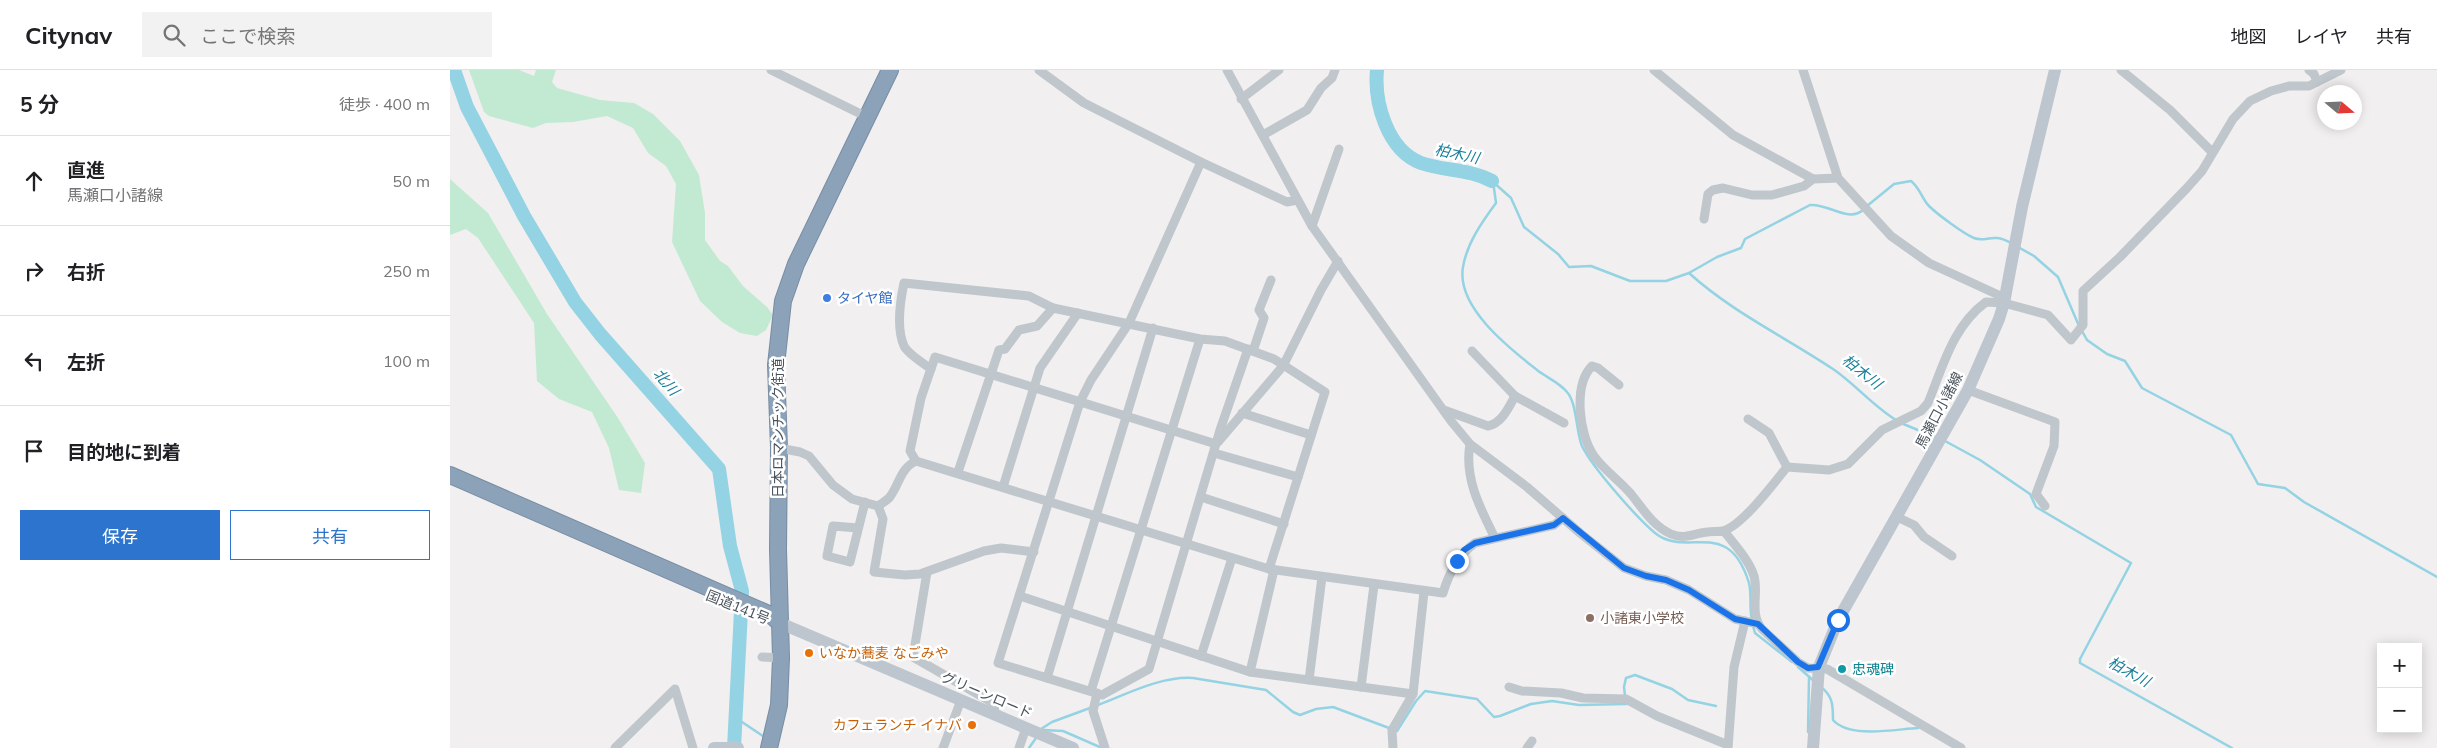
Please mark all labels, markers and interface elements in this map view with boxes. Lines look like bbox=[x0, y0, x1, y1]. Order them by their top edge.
search box bbox=[142, 12, 492, 57]
text: Citynav bbox=[25, 20, 112, 50]
icon: search bbox=[160, 21, 188, 49]
text: ここで検索 bbox=[200, 24, 295, 48]
text: 地図 bbox=[2231, 25, 2267, 48]
text: レイヤ bbox=[2295, 25, 2348, 48]
text: 共有 bbox=[2376, 25, 2412, 48]
north arrow bbox=[2317, 85, 2362, 130]
text: 5 分 bbox=[20, 91, 59, 117]
text: 徒歩 · 400 m bbox=[339, 94, 430, 114]
water label: 柏木川 bbox=[1433, 140, 1483, 168]
text: 直進 bbox=[67, 158, 105, 182]
icon: ahead bbox=[20, 167, 48, 195]
text: 50 m bbox=[393, 171, 430, 191]
text: 馬瀬口小諸線 bbox=[67, 185, 163, 205]
icon: right bbox=[20, 257, 48, 285]
text: 右折 bbox=[67, 260, 105, 284]
text: 250 m bbox=[383, 261, 430, 281]
place label: タイヤ館 bbox=[837, 289, 893, 307]
marker: タイヤ館 bbox=[821, 292, 833, 304]
icon: left bbox=[20, 347, 48, 375]
text: 左折 bbox=[67, 350, 105, 374]
water label: 柏木川 bbox=[1839, 350, 1887, 394]
text: 100 m bbox=[383, 351, 430, 371]
street label: 日本ロマンチック街道 bbox=[769, 358, 787, 498]
water label: 北川 bbox=[649, 364, 685, 401]
street label: 馬瀬口小諸線 bbox=[1911, 369, 1967, 451]
icon: arrive bbox=[20, 437, 48, 465]
text: 目的地に到着 bbox=[67, 440, 181, 464]
button: 保存 bbox=[20, 510, 220, 560]
button: 共有 bbox=[230, 510, 430, 560]
route end bbox=[1446, 550, 1469, 573]
street label: 国道141号 bbox=[703, 586, 773, 628]
place label: 小諸東小学校 bbox=[1600, 609, 1684, 627]
route start bbox=[1827, 609, 1850, 632]
marker: 小諸東小学校 bbox=[1584, 612, 1596, 624]
map controls bbox=[2377, 643, 2422, 733]
button: + bbox=[2377, 643, 2422, 688]
place label: いなか蕎麦 なごみや bbox=[819, 644, 949, 662]
marker: いなか蕎麦 なごみや bbox=[803, 647, 815, 659]
water label: 柏木川 bbox=[2105, 652, 2155, 692]
place label: 忠魂碑 bbox=[1852, 660, 1894, 678]
marker: 忠魂碑 bbox=[1836, 663, 1848, 675]
street label: グリーンロード bbox=[939, 668, 1035, 722]
button: − bbox=[2377, 688, 2422, 733]
place label: カフェランチ イナバ bbox=[833, 716, 962, 734]
marker: カフェランチ イナバ bbox=[966, 719, 978, 731]

